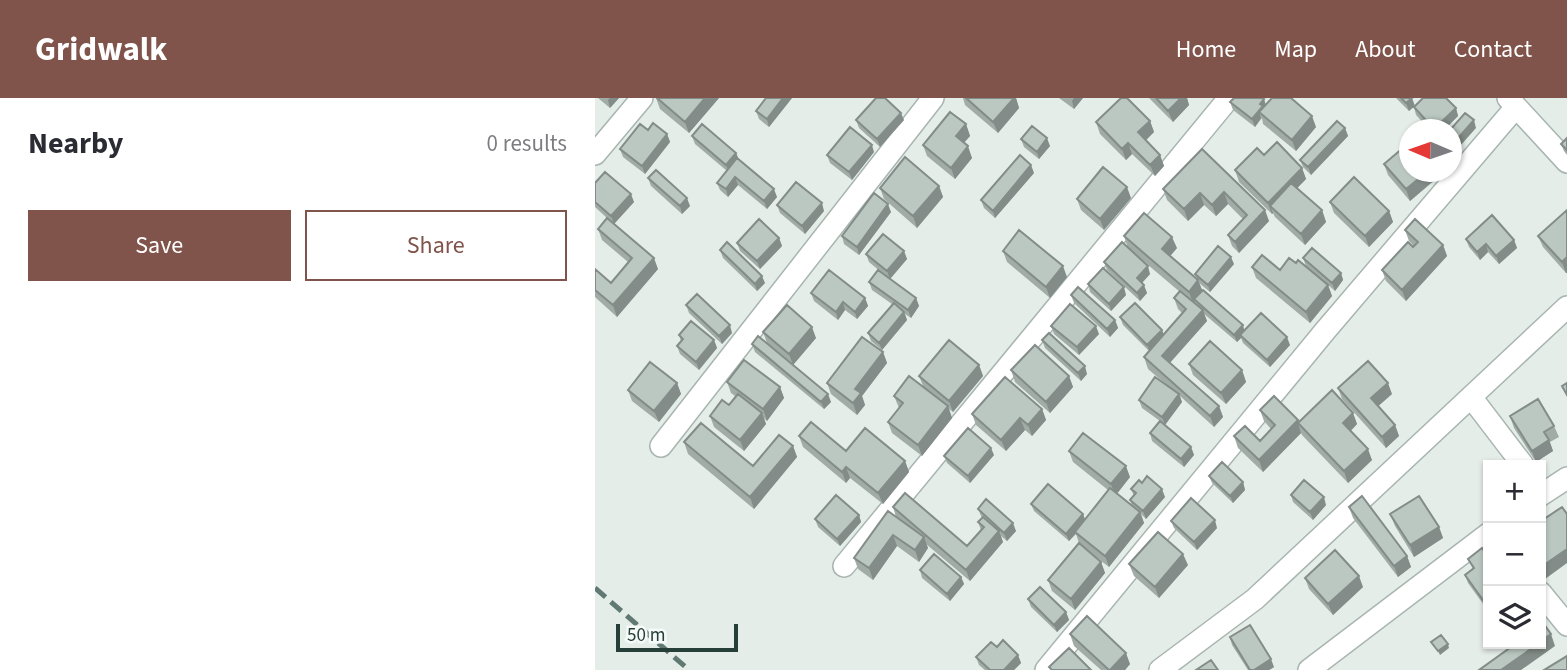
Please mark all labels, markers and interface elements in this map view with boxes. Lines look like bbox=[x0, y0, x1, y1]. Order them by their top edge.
text: Gridwalk bbox=[35, 26, 167, 73]
text: Home bbox=[1176, 32, 1236, 67]
text: Map bbox=[1274, 32, 1317, 67]
text: About bbox=[1355, 32, 1416, 67]
text: Contact bbox=[1454, 32, 1532, 67]
north arrow bbox=[1399, 119, 1462, 182]
text: Nearby bbox=[28, 122, 123, 165]
text: 0 results bbox=[487, 127, 567, 160]
button: Save bbox=[28, 210, 291, 281]
button: Share bbox=[305, 210, 567, 281]
map controls bbox=[1483, 460, 1546, 649]
button: + bbox=[1483, 460, 1546, 523]
button: − bbox=[1483, 523, 1546, 586]
button: layers bbox=[1483, 586, 1546, 649]
scale bar bbox=[616, 621, 739, 653]
text: 50 m bbox=[627, 622, 665, 649]

